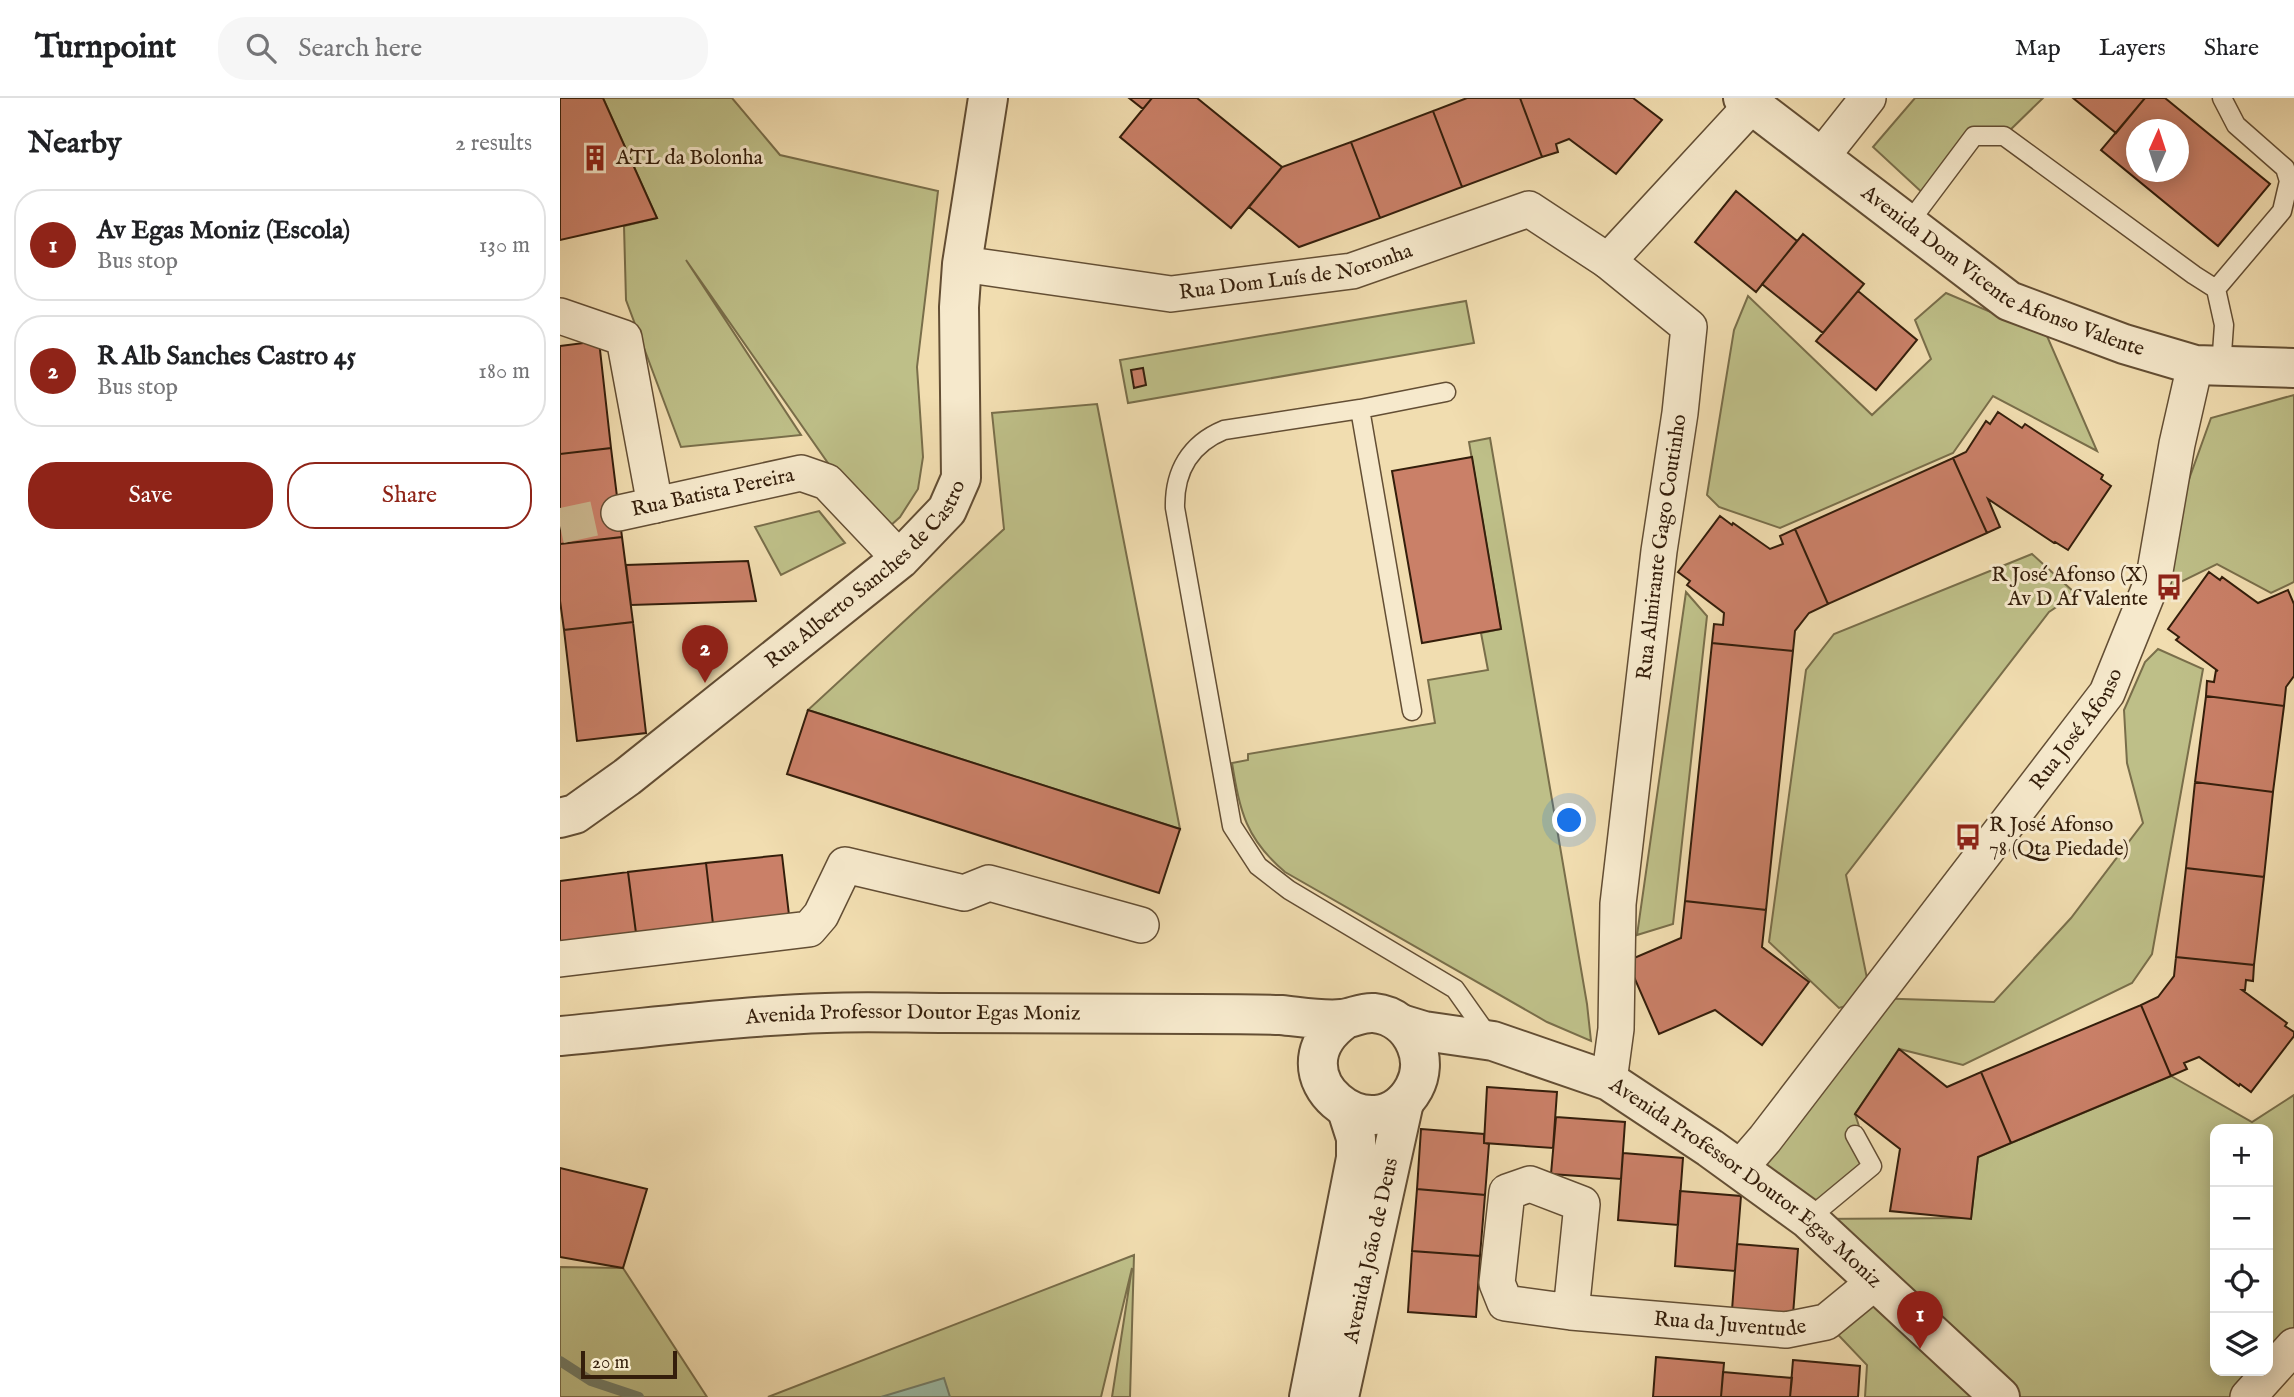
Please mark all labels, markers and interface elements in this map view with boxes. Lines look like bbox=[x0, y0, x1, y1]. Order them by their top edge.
search box bbox=[218, 17, 708, 80]
text: Turnpoint bbox=[35, 27, 176, 69]
icon: search bbox=[242, 29, 280, 67]
text: Search here bbox=[298, 32, 422, 65]
text: Map bbox=[2015, 33, 2061, 64]
text: Layers bbox=[2099, 33, 2166, 64]
text: Share bbox=[2204, 33, 2259, 64]
north arrow bbox=[2126, 119, 2189, 182]
text: Nearby bbox=[28, 125, 121, 163]
text: 2 results bbox=[455, 129, 532, 158]
building icon: ATL da Bolonha bbox=[580, 143, 610, 173]
place label: ATL da Bolonha bbox=[615, 145, 764, 172]
street label: Avenida Dom Vicente Afonso Valente bbox=[1855, 179, 2148, 363]
text: Av Egas Moniz (Escola) bbox=[97, 214, 350, 247]
text: 1 bbox=[49, 231, 57, 260]
text: 130 m bbox=[479, 231, 530, 260]
street label: Rua Dom Luís de Noronha bbox=[1177, 237, 1417, 306]
text: Bus stop bbox=[97, 247, 178, 276]
text: R Alb Sanches Castro 45 bbox=[97, 340, 356, 373]
text: 2 bbox=[48, 357, 58, 386]
text: 180 m bbox=[478, 357, 530, 386]
text: Bus stop bbox=[97, 373, 178, 402]
street label: Rua Almirante Gago Coutinho bbox=[1631, 412, 1693, 682]
street label: Rua Batista Pereira bbox=[629, 461, 798, 523]
button: Save bbox=[28, 462, 273, 529]
button: Share bbox=[287, 462, 532, 529]
street label: Rua Alberto Sanches de Castro bbox=[760, 476, 972, 675]
place label: R José Afonso (X) Av D Af Valente bbox=[1991, 562, 2148, 613]
bus stop icon: R José Afonso (X) Av D Af Valente bbox=[2154, 572, 2184, 602]
pin: 2 bbox=[682, 625, 728, 683]
street label: Rua José Afonso bbox=[2024, 664, 2129, 796]
your location bbox=[1552, 803, 1586, 837]
place label: R José Afonso 78 (Qta Piedade) bbox=[1989, 812, 2129, 863]
bus stop icon: R José Afonso 78 (Qta Piedade) bbox=[1953, 822, 1983, 852]
street label: Avenida Professor Doutor Egas Moniz bbox=[744, 999, 1081, 1031]
street label: Avenida Professor Doutor Egas Moniz bbox=[1603, 1071, 1888, 1294]
map controls bbox=[2210, 1124, 2273, 1376]
button: + bbox=[2210, 1124, 2273, 1187]
street label: Avenida João de Deus bbox=[1338, 1155, 1405, 1347]
button: − bbox=[2210, 1187, 2273, 1250]
button: locate bbox=[2210, 1250, 2273, 1313]
pin: 1 bbox=[1897, 1291, 1943, 1349]
street label: Rua da Juventude bbox=[1653, 1305, 1809, 1343]
button: layers bbox=[2210, 1313, 2273, 1376]
scale bar bbox=[581, 1348, 677, 1380]
text: 20 m bbox=[592, 1351, 629, 1375]

